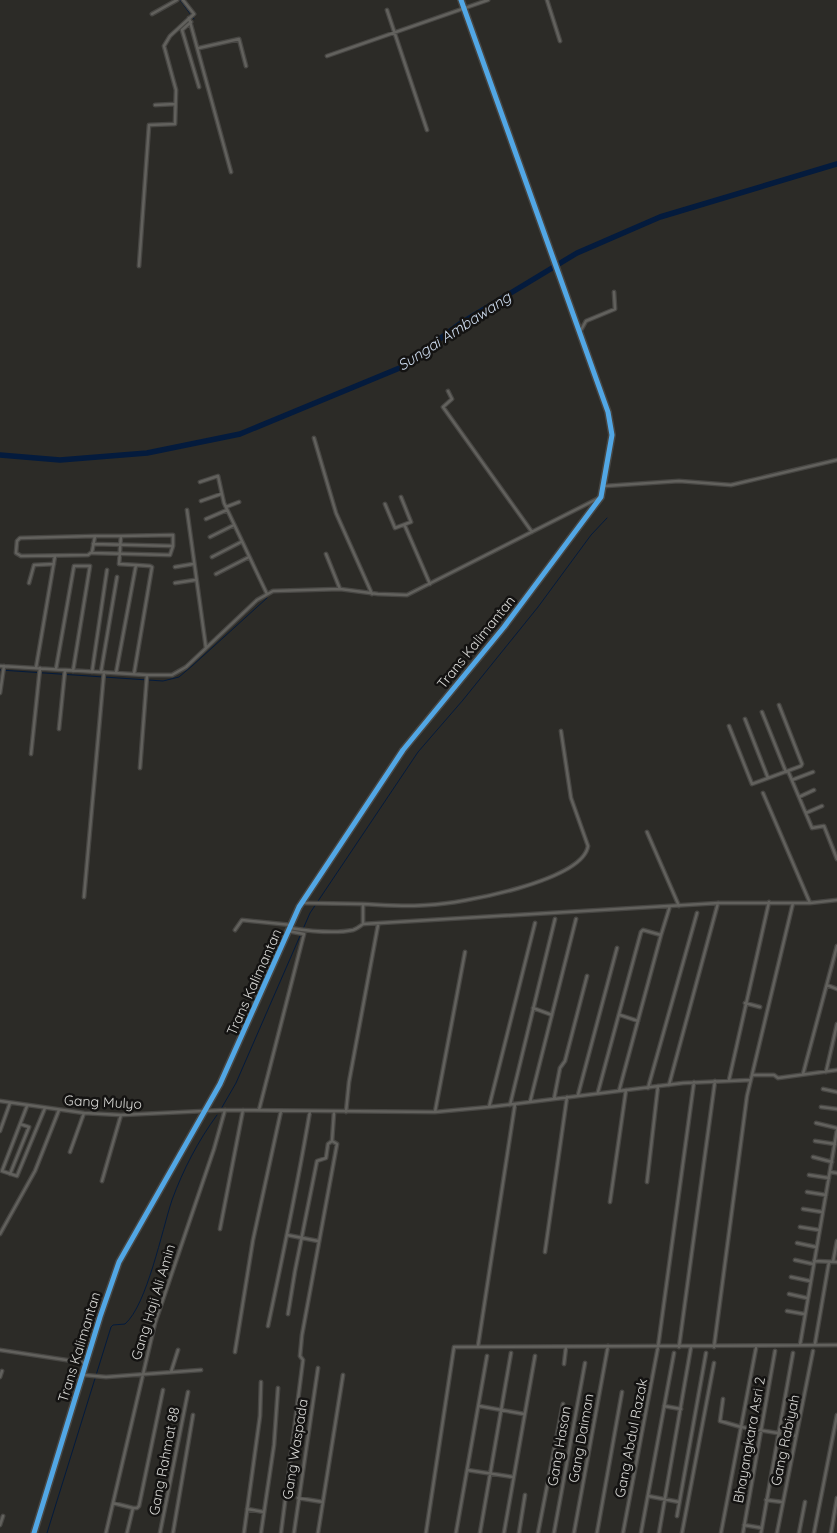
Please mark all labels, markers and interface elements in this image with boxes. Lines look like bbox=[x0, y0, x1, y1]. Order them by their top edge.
water label: Sungai Ambawang bbox=[394, 286, 516, 375]
street label: Trans Kalimantan bbox=[433, 592, 519, 692]
street label: Trans Kalimantan bbox=[222, 926, 286, 1038]
street label: Gang Mulyo bbox=[64, 1091, 142, 1113]
street label: Gang Haji Ali Amin bbox=[127, 1242, 179, 1362]
street label: Trans Kalimantan bbox=[54, 1290, 104, 1404]
street label: Bhayangkara Asri 2 bbox=[729, 1375, 769, 1504]
street label: Gang Abdul Razak bbox=[611, 1377, 651, 1499]
street label: Gang Daiman bbox=[564, 1392, 598, 1484]
street label: Gang Rabiyah bbox=[767, 1393, 803, 1487]
street label: Gang Waspada bbox=[278, 1397, 312, 1501]
street label: Gang Rahmat 88 bbox=[145, 1405, 183, 1517]
street label: Gang Hasan bbox=[543, 1405, 575, 1487]

